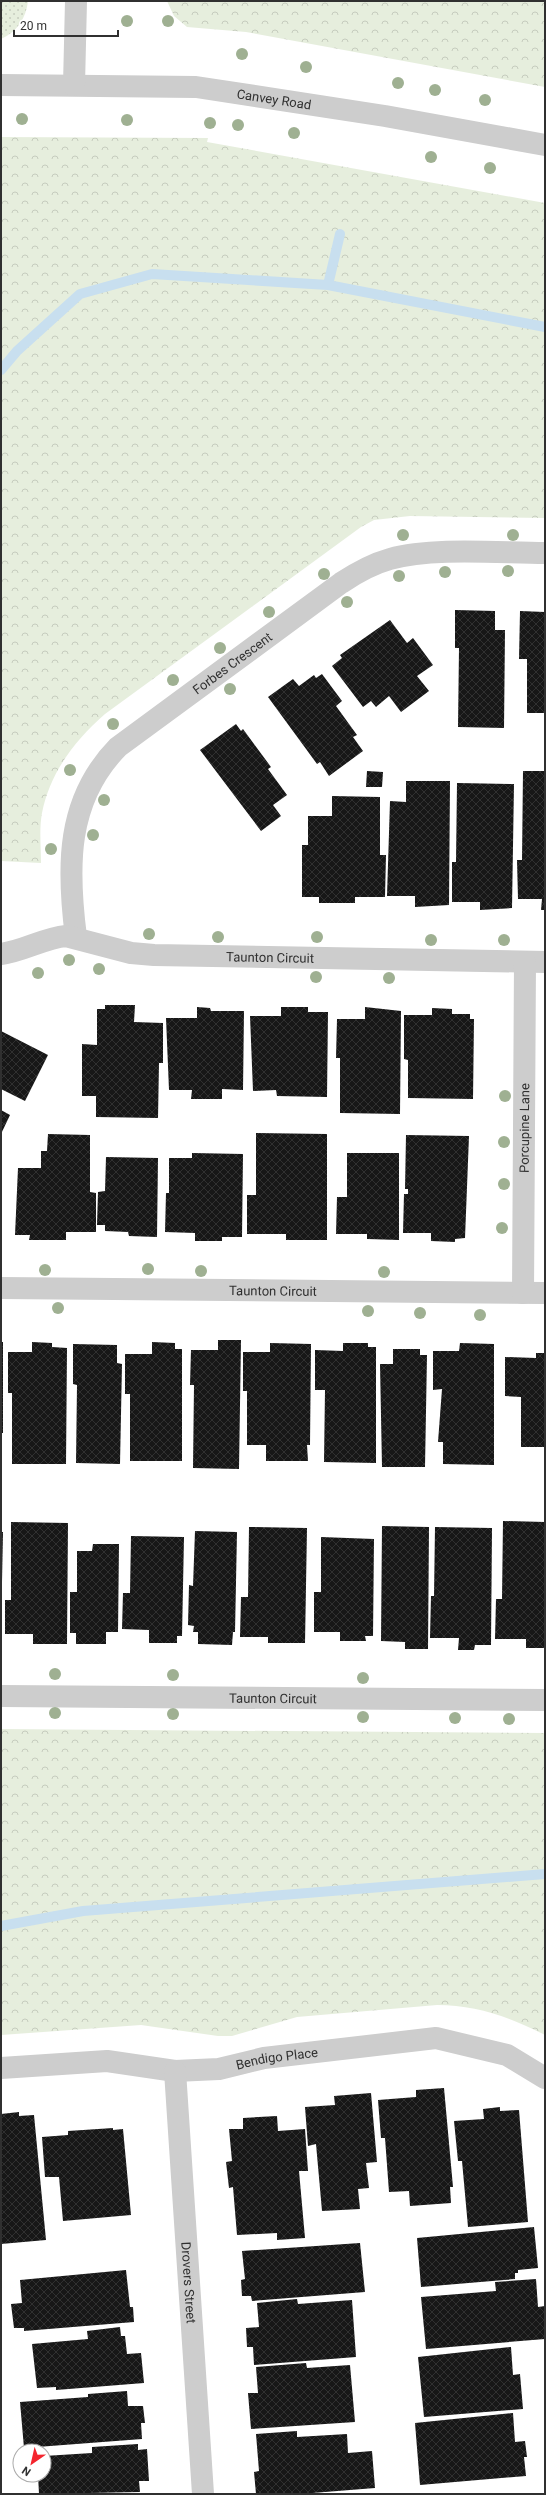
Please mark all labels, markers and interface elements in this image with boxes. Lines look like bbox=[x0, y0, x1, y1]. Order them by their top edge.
scale bar bbox=[14, 12, 118, 38]
text: 20 m bbox=[20, 19, 47, 33]
street label: Canvey Road bbox=[236, 86, 312, 112]
street label: Forbes Crescent bbox=[190, 629, 275, 697]
street label: Taunton Circuit bbox=[226, 949, 314, 965]
street label: Porcupine Lane bbox=[516, 1083, 532, 1173]
street label: Taunton Circuit bbox=[229, 1283, 317, 1298]
street label: Taunton Circuit bbox=[229, 1690, 317, 1706]
street label: Bendigo Place bbox=[234, 2044, 319, 2072]
street label: Drovers Street bbox=[179, 2241, 199, 2324]
north arrow bbox=[12, 2443, 52, 2483]
text: N bbox=[20, 2463, 34, 2478]

